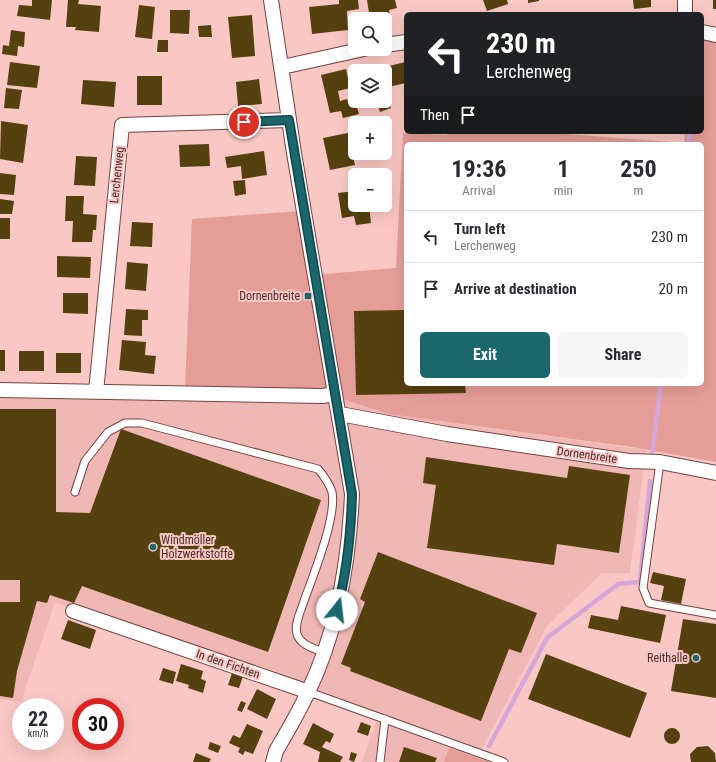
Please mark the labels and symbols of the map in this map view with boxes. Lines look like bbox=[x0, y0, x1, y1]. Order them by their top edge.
pin bbox=[227, 105, 261, 139]
street label: Lerchenweg bbox=[107, 146, 127, 204]
place label: Dornenbreite bbox=[239, 289, 300, 303]
marker: Dornenbreite bbox=[303, 291, 313, 301]
street label: Dornenbreite bbox=[556, 444, 618, 466]
place label: Windmöller Holzwerkstoffe bbox=[161, 533, 233, 561]
marker: Windmöller Holzwerkstoffe bbox=[148, 542, 158, 552]
position arrow bbox=[316, 589, 358, 631]
street label: In den Fichten bbox=[194, 647, 262, 682]
place label: Reithalle bbox=[647, 651, 688, 665]
marker: Reithalle bbox=[691, 653, 701, 663]
speed limit sign: 30 bbox=[72, 698, 124, 750]

